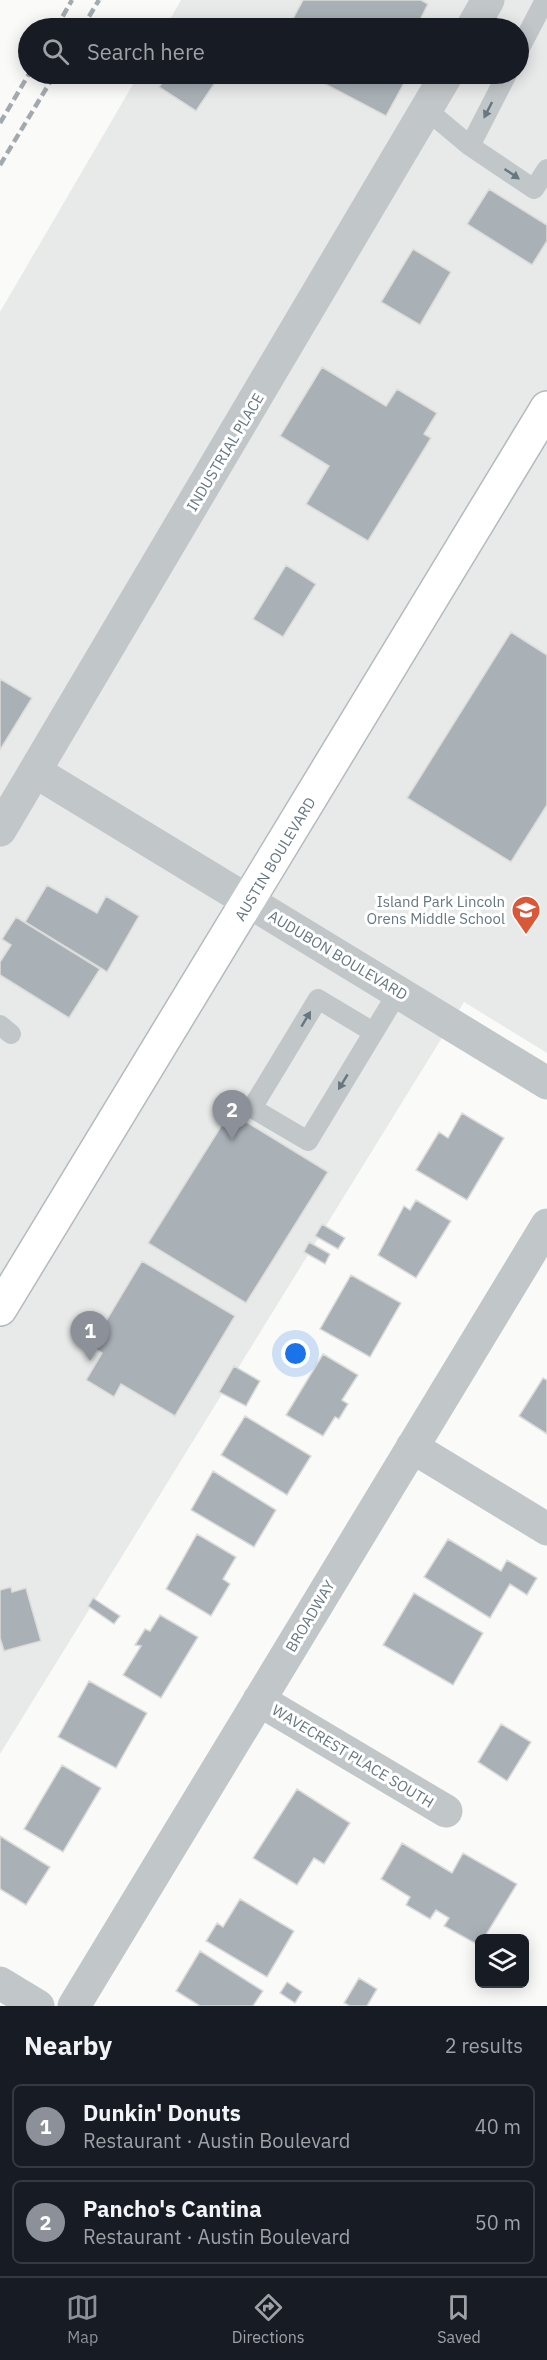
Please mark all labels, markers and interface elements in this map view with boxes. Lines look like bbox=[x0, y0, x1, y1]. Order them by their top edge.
search box bbox=[18, 18, 529, 84]
icon: search bbox=[39, 35, 72, 68]
text: Search here bbox=[87, 37, 205, 66]
one-way arrow bbox=[483, 101, 493, 118]
one-way arrow bbox=[503, 168, 519, 180]
street label: INDUSTRIAL PLACE bbox=[182, 389, 268, 515]
street label: AUSTIN BOULEVARD bbox=[230, 794, 320, 924]
place label: Island Park Lincoln Orens Middle School bbox=[367, 892, 505, 928]
school or university icon: Island Park Lincoln Orens Middle School bbox=[510, 894, 542, 936]
street label: AUDUBON BOULEVARD bbox=[265, 906, 411, 1004]
one-way arrow bbox=[300, 1011, 311, 1027]
one-way arrow bbox=[338, 1074, 349, 1090]
pin: 2 bbox=[212, 1090, 252, 1140]
pin: 1 bbox=[70, 1312, 110, 1361]
your location bbox=[281, 1339, 310, 1368]
street label: BROADWAY bbox=[281, 1577, 339, 1655]
street label: WAVECREST PLACE SOUTH bbox=[269, 1700, 437, 1812]
map controls bbox=[475, 1934, 529, 1988]
button: layers bbox=[475, 1934, 529, 1988]
text: Nearby bbox=[24, 2028, 112, 2062]
text: 2 results bbox=[445, 2032, 523, 2059]
text: Dunkin' Donuts bbox=[83, 2098, 241, 2127]
text: 1 bbox=[40, 2113, 52, 2140]
text: 40 m bbox=[475, 2113, 521, 2140]
text: Restaurant · Austin Boulevard bbox=[83, 2127, 350, 2154]
text: Pancho's Cantina bbox=[83, 2194, 262, 2223]
text: 2 bbox=[40, 2209, 52, 2236]
text: 50 m bbox=[475, 2209, 521, 2236]
text: Restaurant · Austin Boulevard bbox=[83, 2223, 350, 2250]
tab: Map bbox=[66, 2291, 99, 2347]
tab: Directions bbox=[232, 2291, 305, 2347]
tab: Saved bbox=[437, 2291, 481, 2347]

